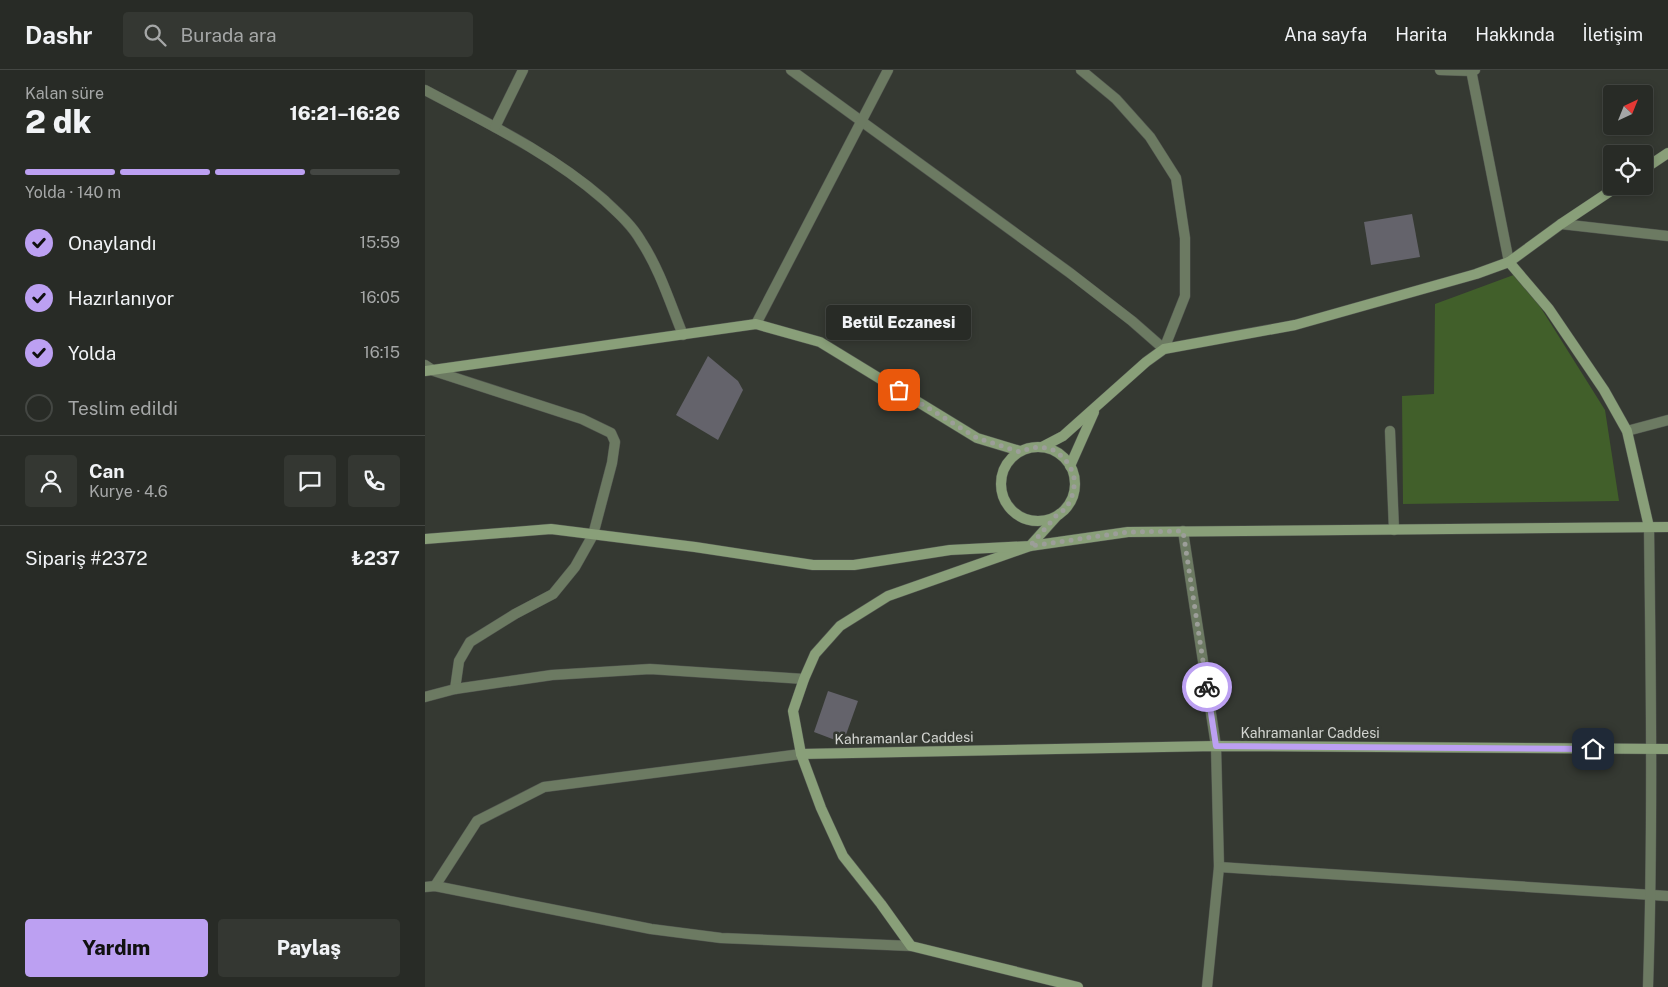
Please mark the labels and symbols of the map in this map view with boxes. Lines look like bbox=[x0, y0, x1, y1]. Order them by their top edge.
north arrow bbox=[1603, 85, 1653, 135]
callout: Betül Eczanesi bbox=[827, 305, 971, 340]
pin bbox=[878, 369, 920, 411]
courier bbox=[1182, 662, 1232, 712]
street label: Kahramanlar Caddesi bbox=[1240, 725, 1380, 741]
pin bbox=[1572, 728, 1614, 770]
street label: Kahramanlar Caddesi bbox=[834, 729, 974, 747]

